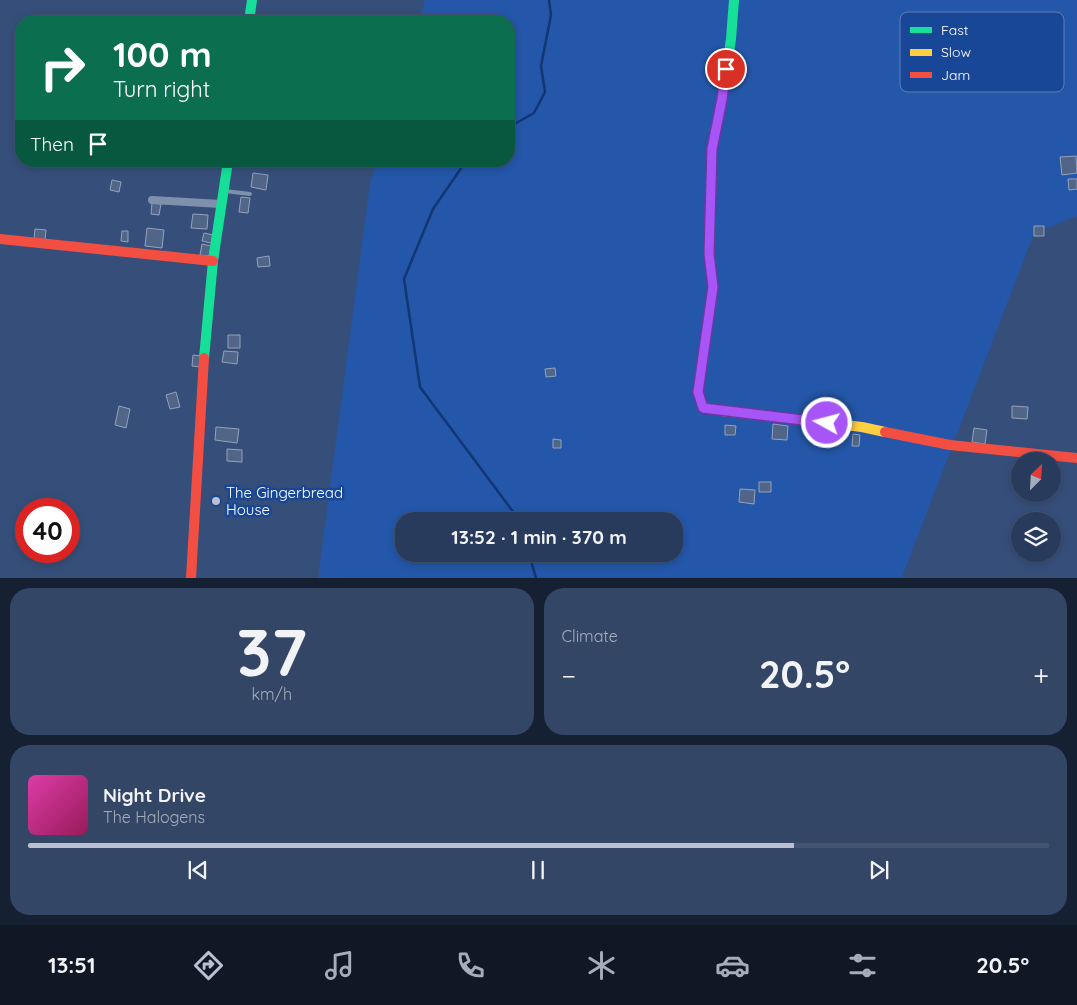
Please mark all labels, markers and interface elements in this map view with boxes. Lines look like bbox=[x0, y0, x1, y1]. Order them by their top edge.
legend bbox=[900, 12, 1064, 92]
text: Fast bbox=[941, 21, 969, 39]
text: 100 m bbox=[113, 32, 212, 76]
icon: right bbox=[30, 35, 95, 100]
text: Slow bbox=[941, 43, 971, 61]
pin bbox=[705, 48, 747, 90]
icon: arrive bbox=[712, 55, 740, 83]
text: Jam bbox=[941, 66, 970, 84]
text: Turn right bbox=[113, 75, 210, 103]
icon: arrive bbox=[84, 130, 112, 158]
text: Then bbox=[30, 132, 74, 156]
position arrow bbox=[800, 396, 852, 448]
north arrow bbox=[1011, 452, 1061, 502]
map controls bbox=[1011, 452, 1061, 562]
place label: The Gingerbread House bbox=[226, 483, 343, 519]
marker: The Gingerbread House bbox=[210, 495, 222, 507]
speed limit sign: 40 bbox=[15, 498, 80, 563]
button: layers bbox=[1011, 512, 1061, 562]
text: 13:52 · 1 min · 370 m bbox=[451, 525, 627, 549]
text: 37 bbox=[236, 611, 307, 692]
text: Climate bbox=[562, 626, 618, 646]
text: 20.5° bbox=[759, 650, 850, 698]
text: − bbox=[562, 658, 576, 693]
text: + bbox=[1033, 658, 1049, 693]
text: km/h bbox=[251, 684, 292, 704]
text: Night Drive bbox=[103, 783, 206, 807]
text: The Halogens bbox=[103, 807, 205, 827]
icon: previous bbox=[184, 856, 212, 884]
icon: pause bbox=[524, 856, 552, 884]
icon: next bbox=[865, 856, 893, 884]
icon: directions bbox=[191, 948, 226, 983]
icon: music bbox=[322, 948, 357, 983]
icon: phone bbox=[453, 948, 488, 983]
icon: climate bbox=[584, 948, 619, 983]
icon: car bbox=[715, 948, 750, 983]
icon: filters bbox=[845, 948, 880, 983]
text: 13:51 bbox=[48, 951, 96, 979]
text: 20.5° bbox=[976, 951, 1029, 979]

